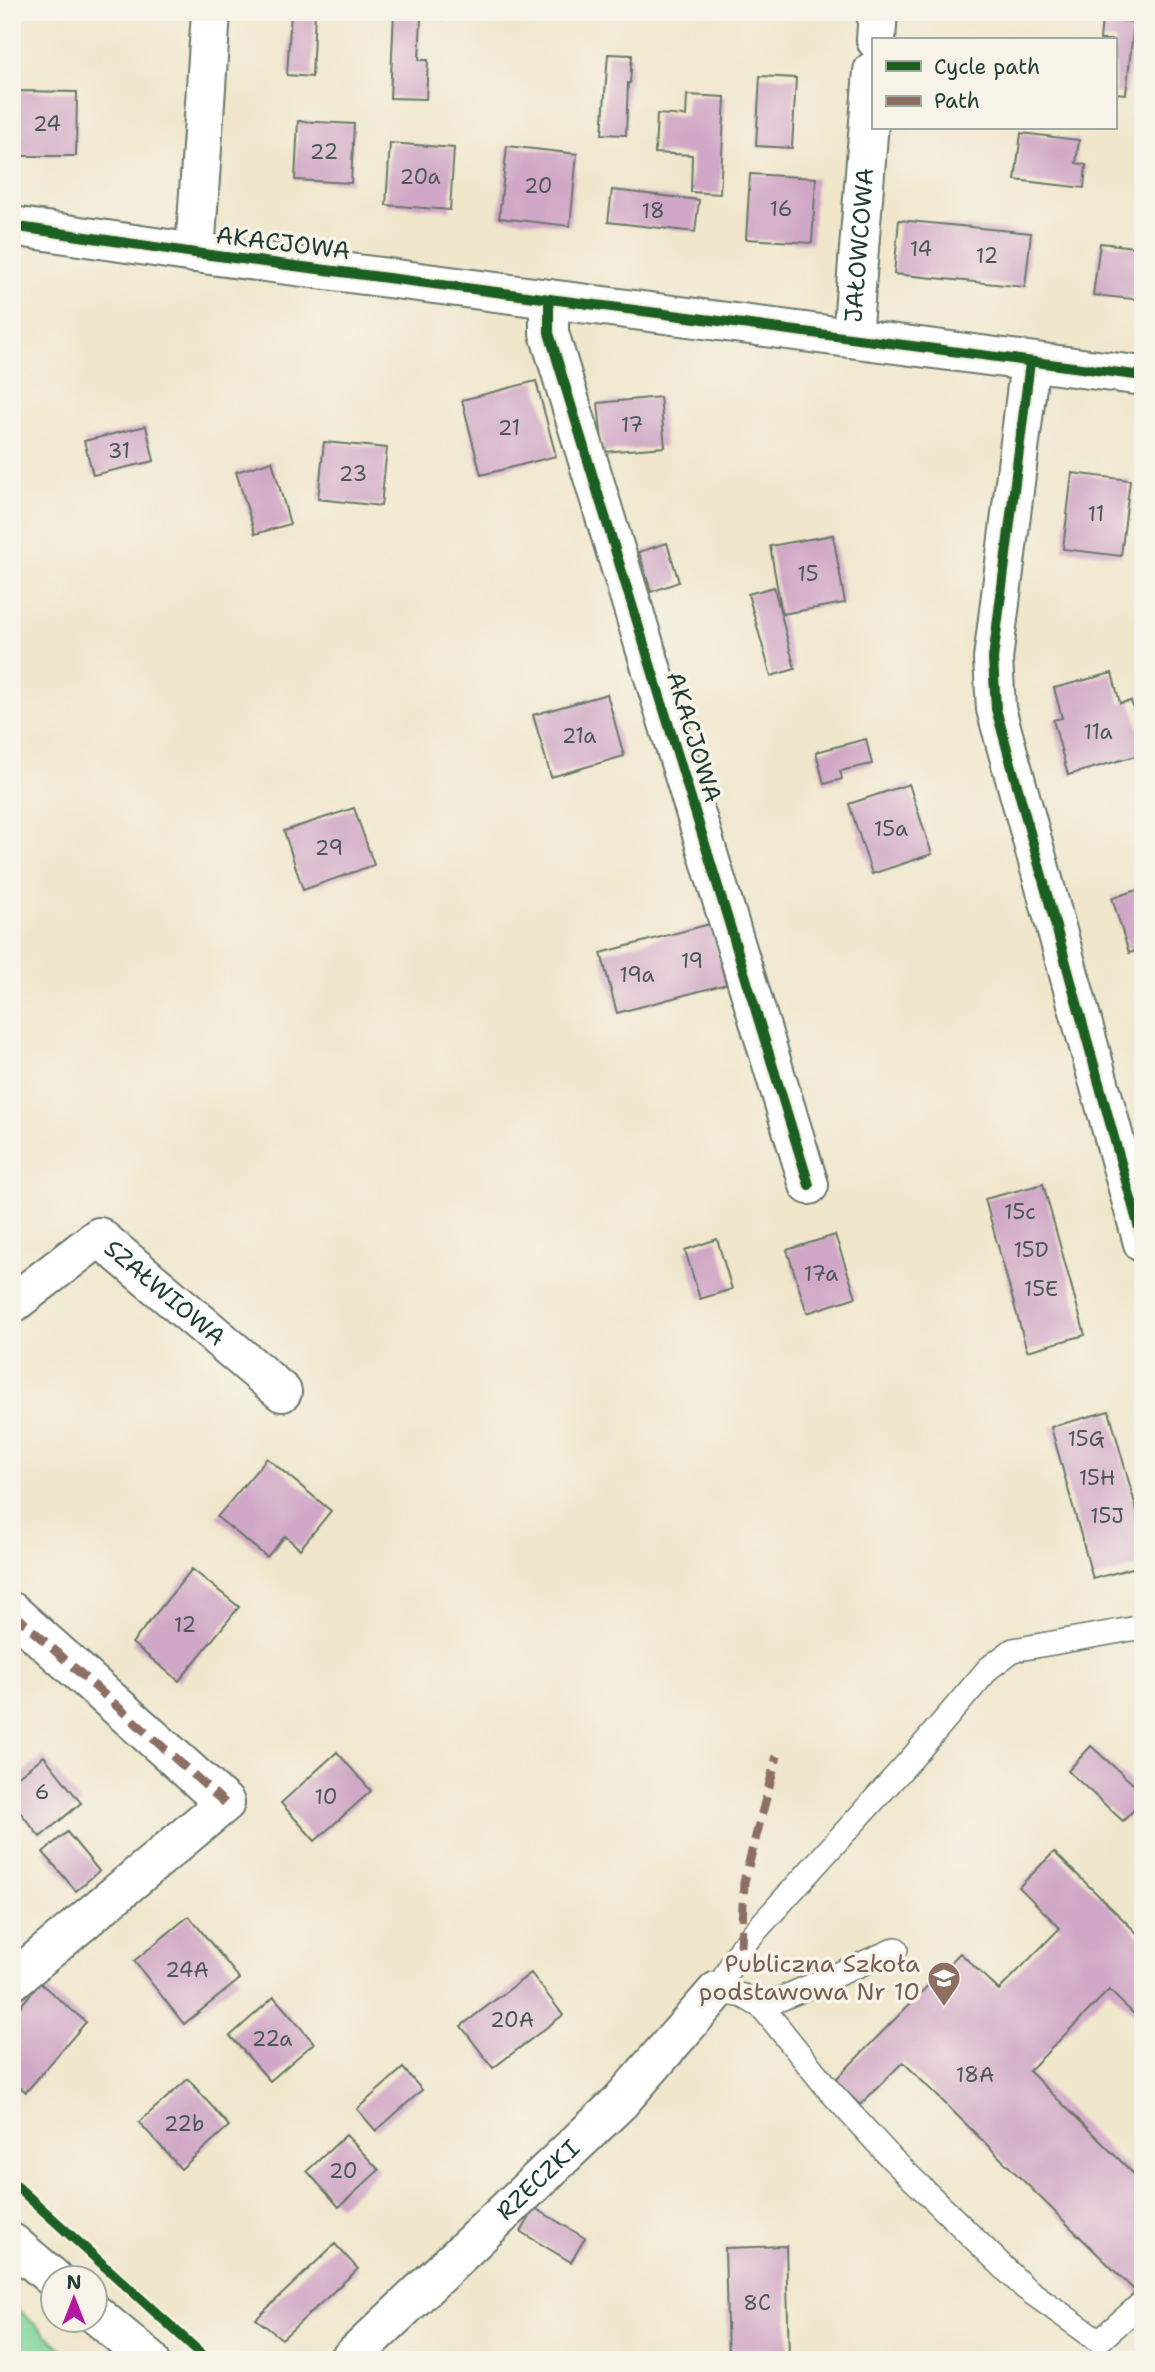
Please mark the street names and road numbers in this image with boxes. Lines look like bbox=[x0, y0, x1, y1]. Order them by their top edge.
street label: JAŁOWCOWA bbox=[837, 167, 881, 324]
street label: AKACJOWA bbox=[214, 219, 352, 267]
street label: AKACJOWA bbox=[659, 668, 729, 806]
street label: SZAŁWIOWA bbox=[98, 1232, 232, 1353]
street label: RZECZKI bbox=[490, 2133, 586, 2227]

